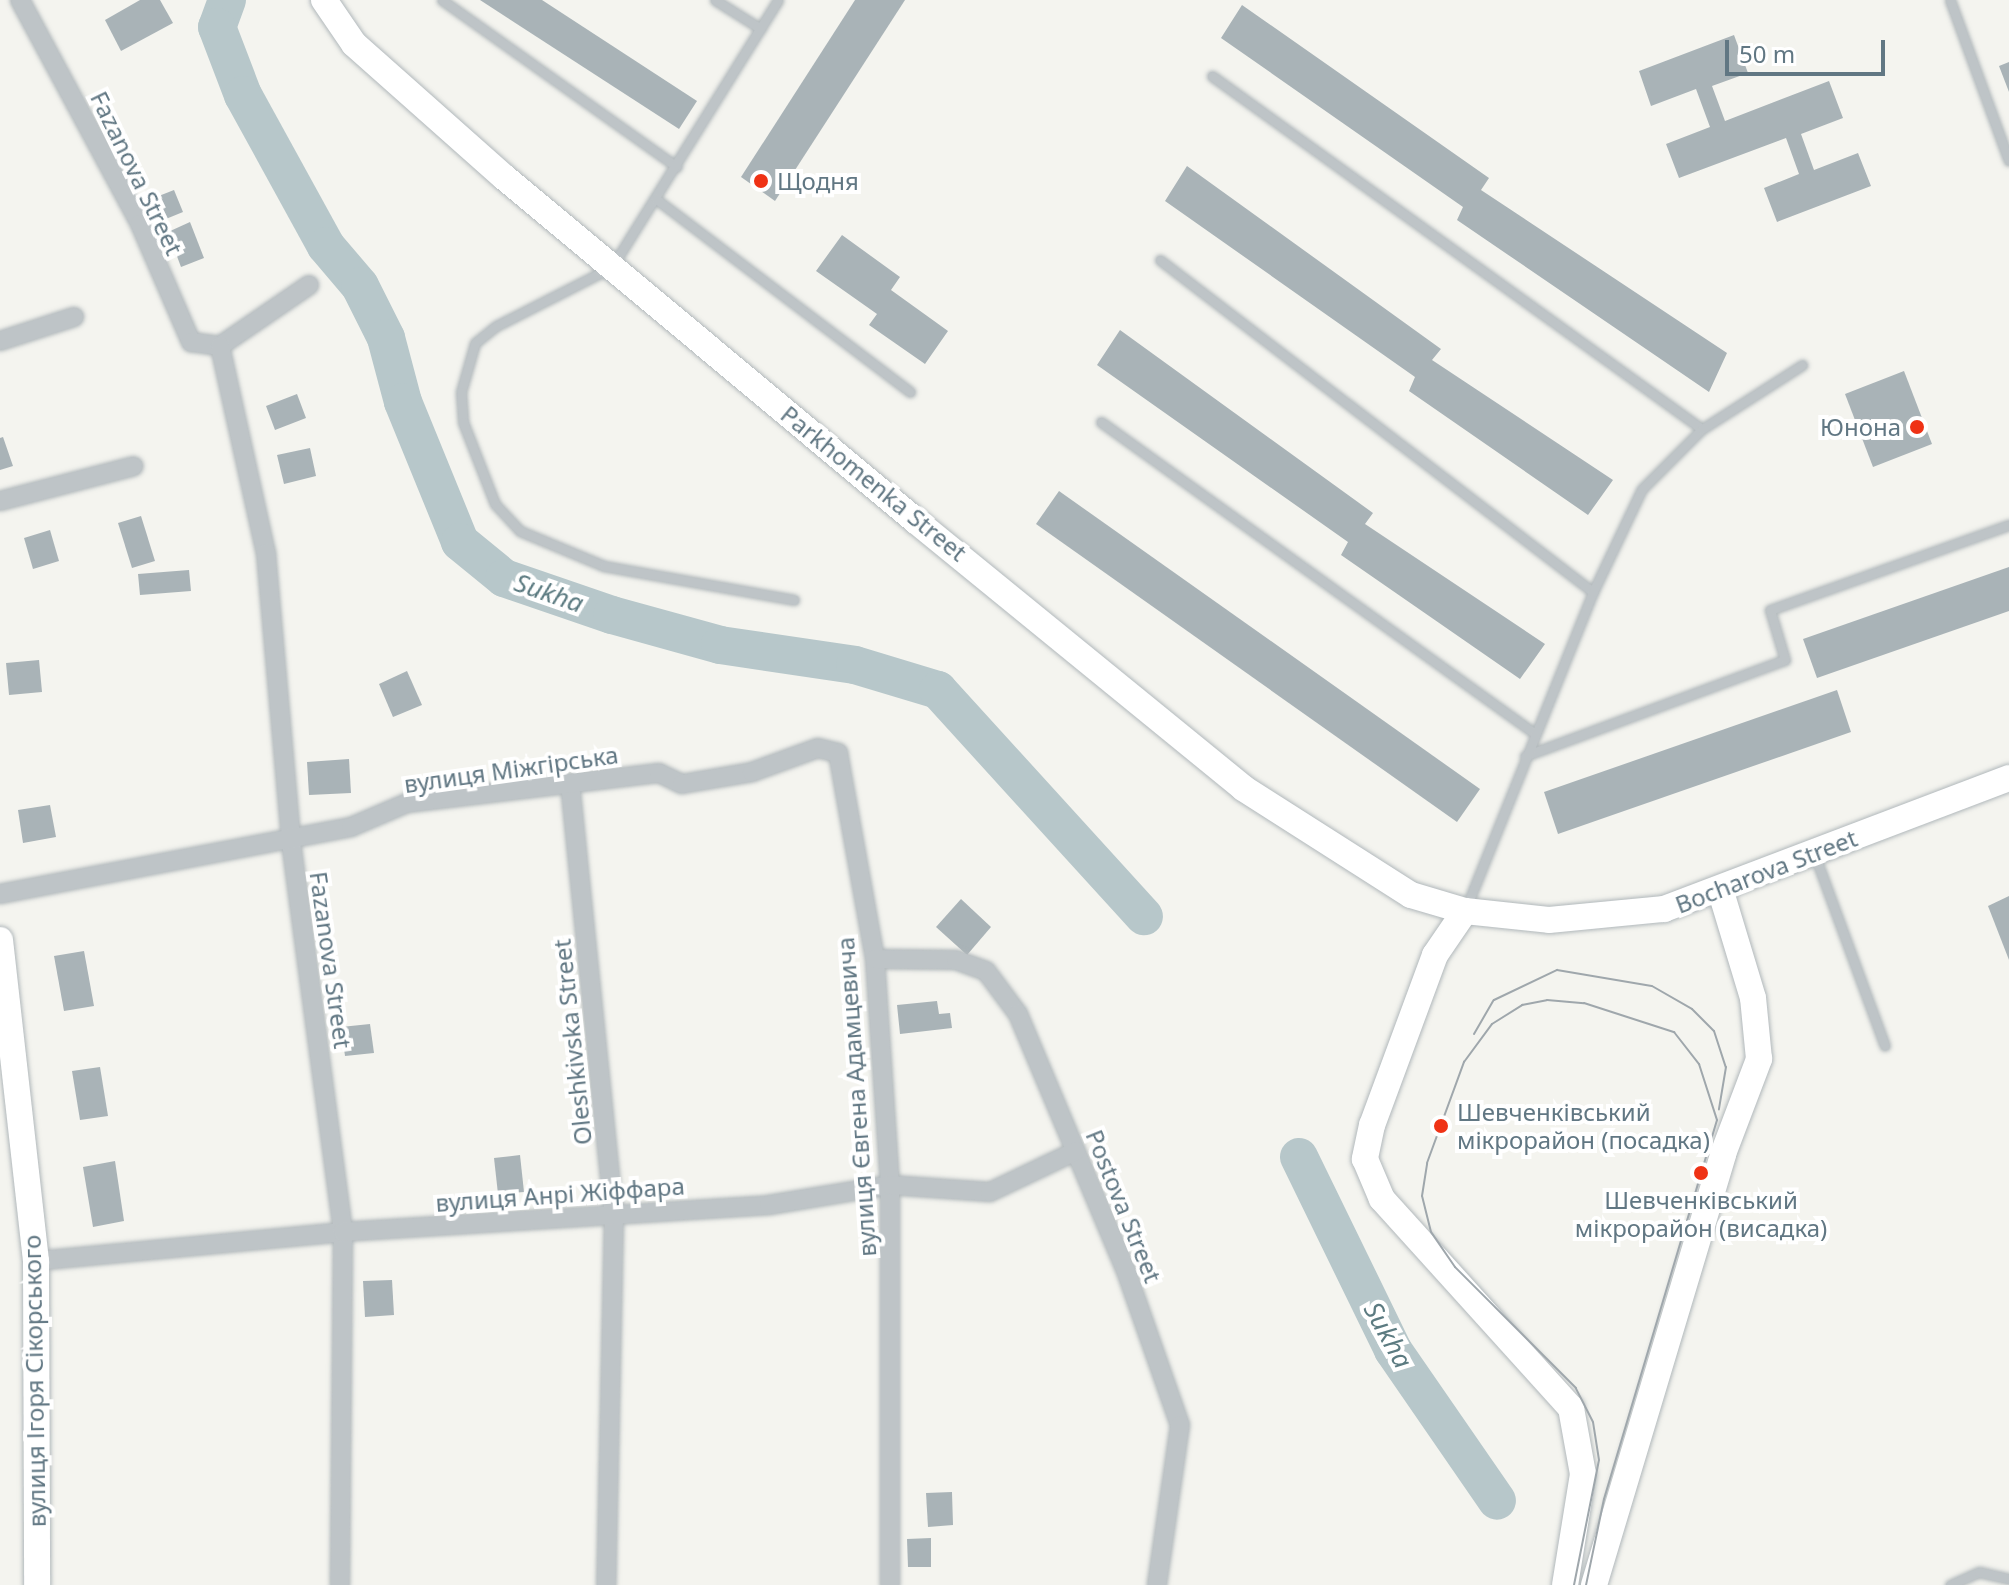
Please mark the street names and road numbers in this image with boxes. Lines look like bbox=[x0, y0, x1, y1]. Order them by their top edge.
street label: Fazanova Street bbox=[85, 86, 189, 260]
street label: Parkhomenka Street bbox=[775, 399, 973, 567]
street label: вулиця Міжгірська bbox=[402, 740, 620, 798]
street label: Bocharova Street bbox=[1671, 823, 1861, 919]
street label: Fazanova Street bbox=[304, 870, 358, 1050]
street label: вулиця Євгена Адамцевича bbox=[830, 936, 882, 1258]
street label: Oleshkivska Street bbox=[547, 938, 597, 1146]
street label: Postova Street bbox=[1080, 1125, 1168, 1287]
street label: вулиця Анрі Жіффара bbox=[434, 1171, 686, 1217]
street label: вулиця Ігоря Сікорського bbox=[17, 1235, 51, 1527]

